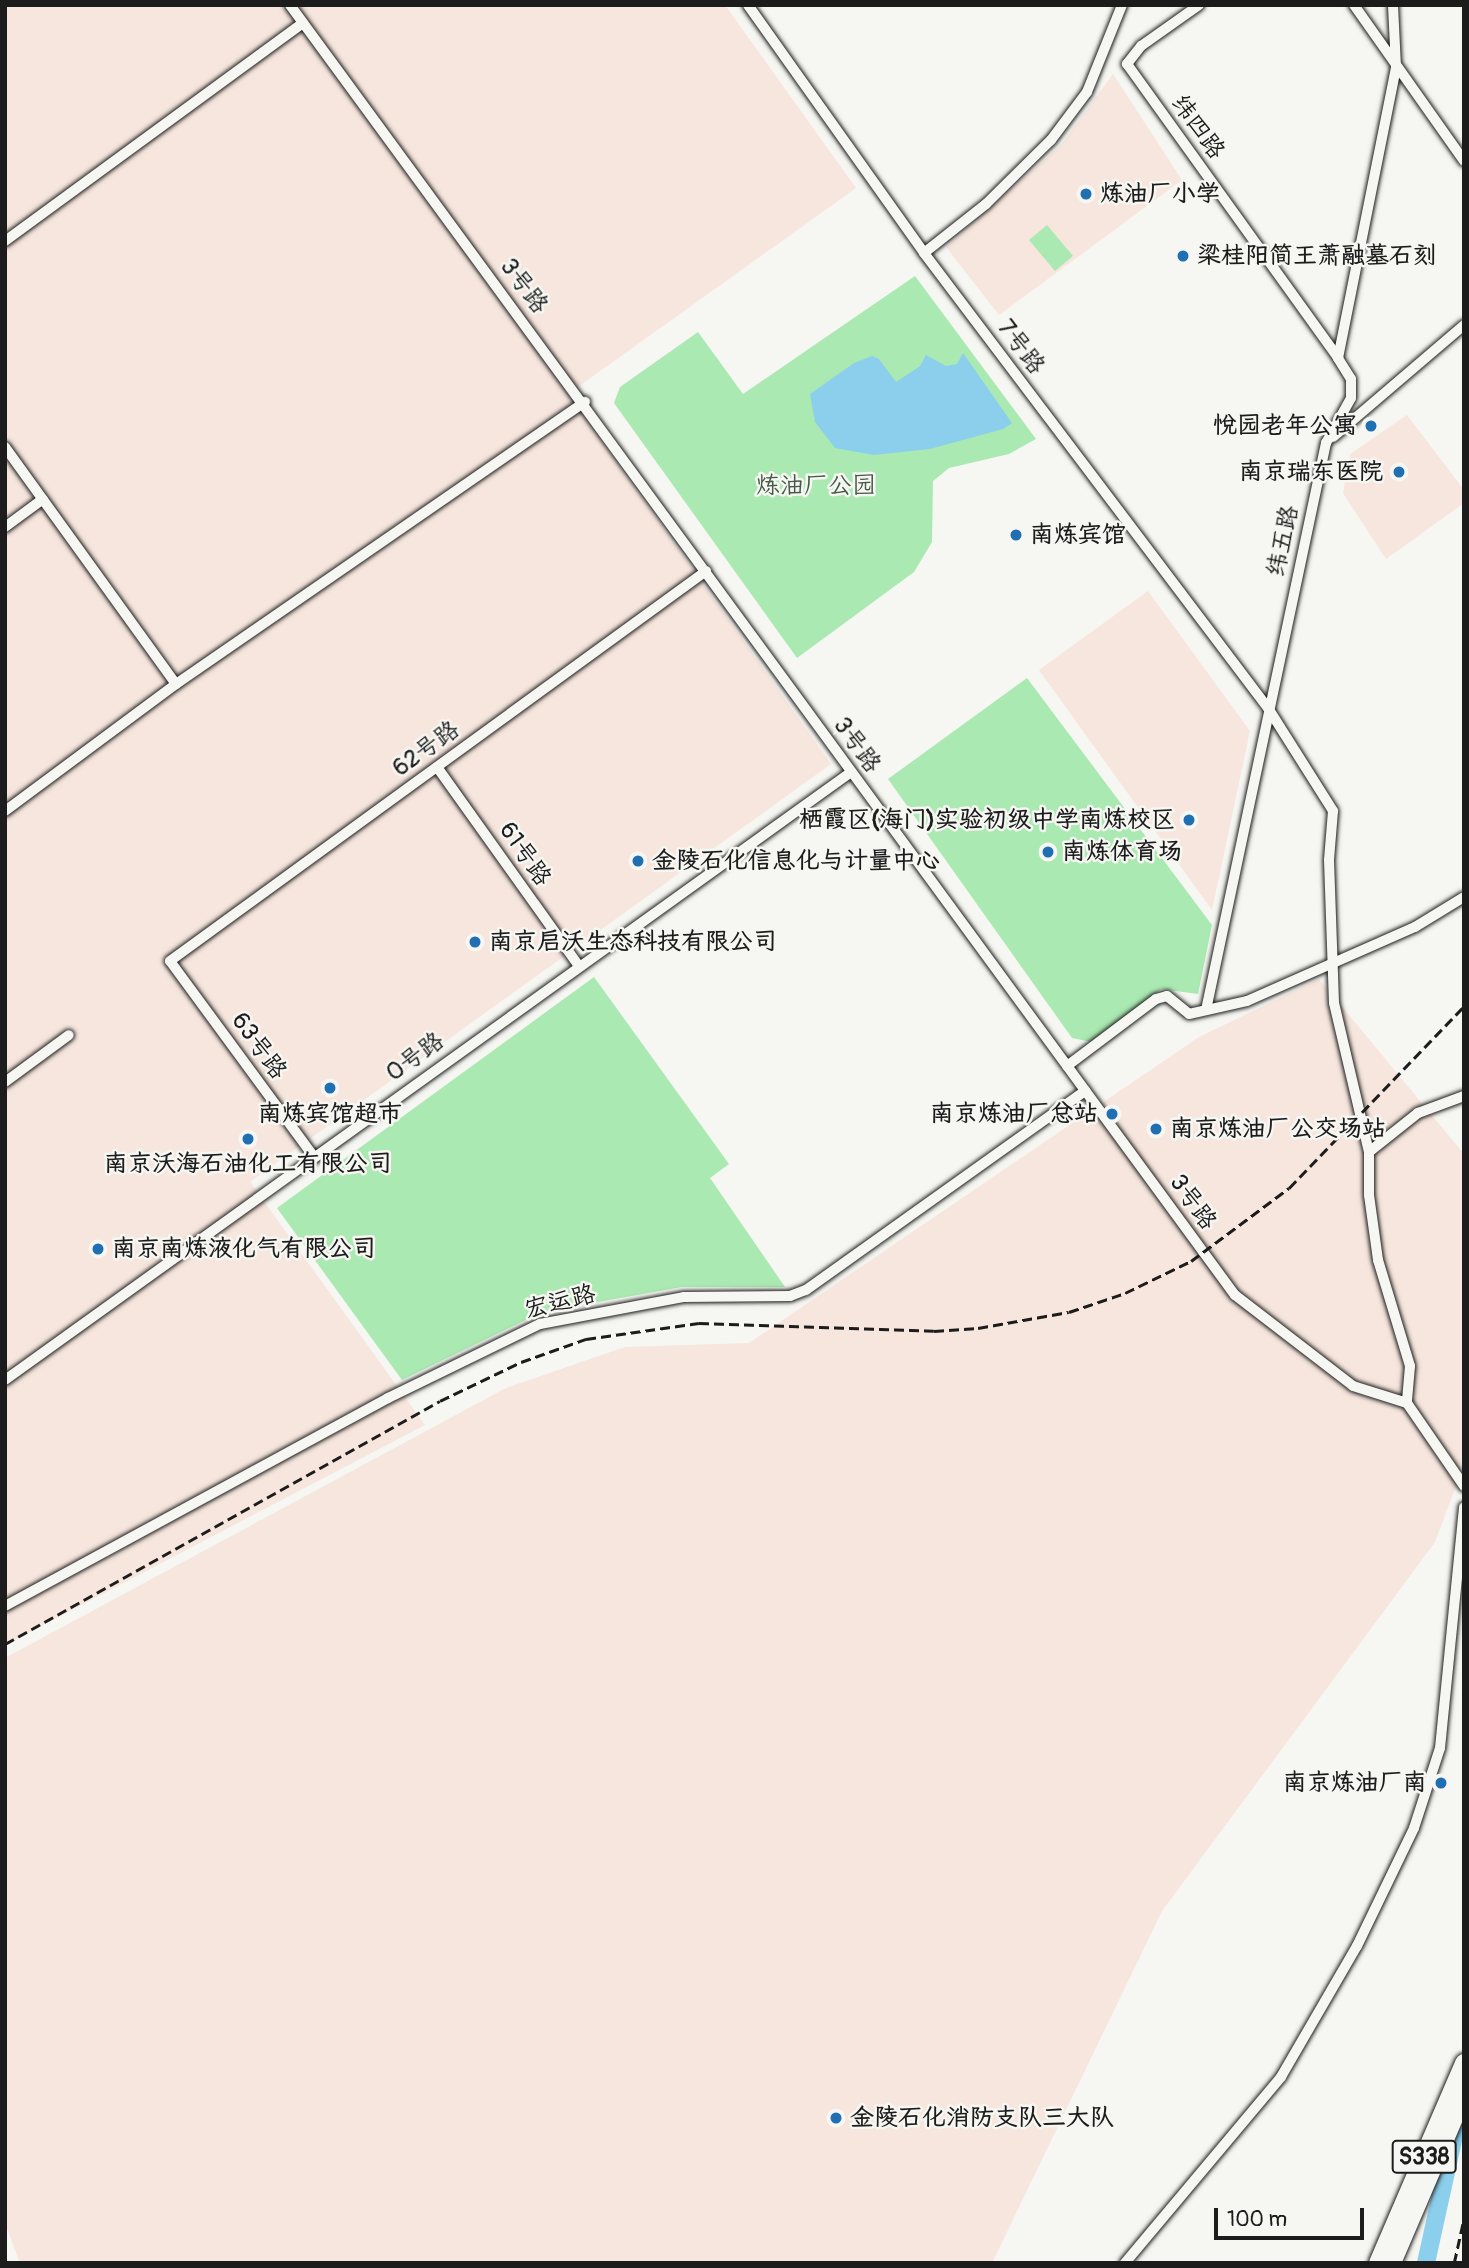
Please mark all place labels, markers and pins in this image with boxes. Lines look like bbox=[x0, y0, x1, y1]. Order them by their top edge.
place label: 炼油厂小学 bbox=[1100, 180, 1220, 208]
marker: 炼油厂小学 bbox=[1078, 186, 1094, 202]
place label: 梁桂阳简王萧融墓石刻 bbox=[1197, 242, 1437, 270]
marker: 梁桂阳简王萧融墓石刻 bbox=[1175, 248, 1191, 264]
place label: 悦园老年公寓 bbox=[1213, 412, 1357, 440]
marker: 悦园老年公寓 bbox=[1363, 418, 1379, 434]
place label: 南京瑞东医院 bbox=[1239, 458, 1383, 486]
marker: 南京瑞东医院 bbox=[1389, 462, 1409, 482]
place label: 南炼宾馆 bbox=[1030, 521, 1126, 549]
marker: 南炼宾馆 bbox=[1008, 527, 1024, 543]
place label: 栖霞区(海门)实验初级中学南炼校区 bbox=[799, 806, 1175, 834]
marker: 栖霞区(海门)实验初级中学南炼校区 bbox=[1181, 812, 1197, 828]
place label: 南炼体育场 bbox=[1062, 838, 1182, 866]
marker: 南炼体育场 bbox=[1040, 844, 1056, 860]
place label: 金陵石化信息化与计量中心 bbox=[652, 847, 940, 875]
marker: 金陵石化信息化与计量中心 bbox=[630, 853, 646, 869]
place label: 南京启沃生态科技有限公司 bbox=[489, 928, 777, 956]
marker: 南京启沃生态科技有限公司 bbox=[467, 934, 483, 950]
marker: 南炼宾馆超市 bbox=[322, 1080, 338, 1096]
place label: 南炼宾馆超市 bbox=[258, 1100, 402, 1128]
place label: 南京炼油厂总站 bbox=[930, 1100, 1098, 1128]
marker: 南京炼油厂总站 bbox=[1104, 1106, 1120, 1122]
place label: 南京炼油厂公交场站 bbox=[1170, 1115, 1386, 1143]
marker: 南京炼油厂公交场站 bbox=[1148, 1121, 1164, 1137]
marker: 南京沃海石油化工有限公司 bbox=[240, 1131, 256, 1147]
place label: 南京沃海石油化工有限公司 bbox=[104, 1150, 392, 1178]
place label: 南京南炼液化气有限公司 bbox=[112, 1235, 376, 1263]
marker: 南京南炼液化气有限公司 bbox=[90, 1241, 106, 1257]
place label: 南京炼油厂南 bbox=[1283, 1769, 1427, 1797]
marker: 南京炼油厂南 bbox=[1433, 1775, 1449, 1791]
place label: 金陵石化消防支队三大队 bbox=[850, 2104, 1114, 2132]
marker: 金陵石化消防支队三大队 bbox=[828, 2110, 844, 2126]

